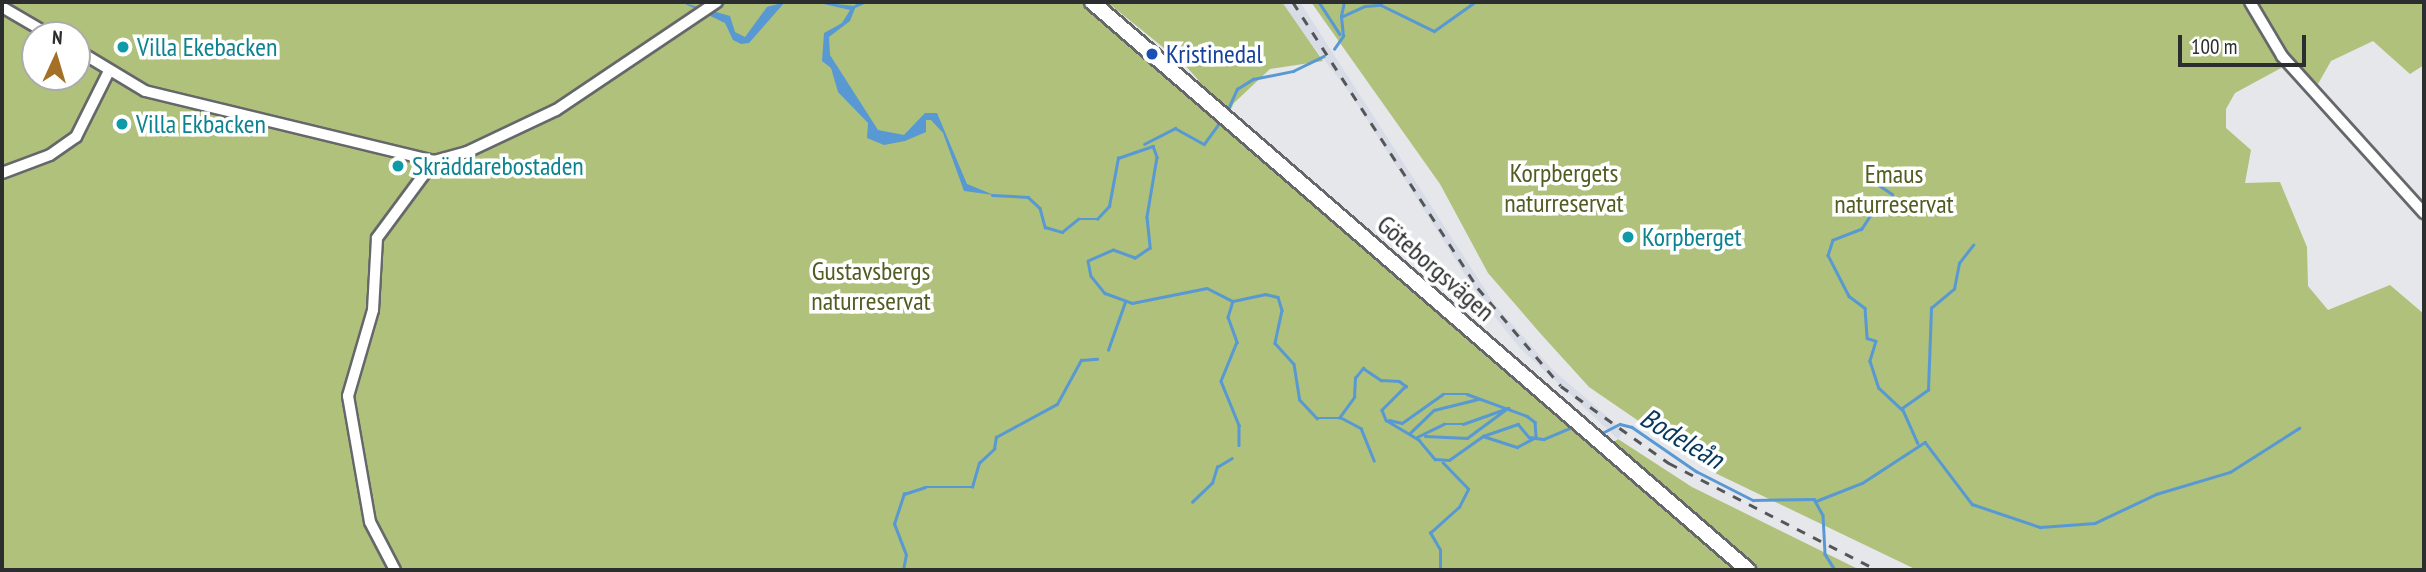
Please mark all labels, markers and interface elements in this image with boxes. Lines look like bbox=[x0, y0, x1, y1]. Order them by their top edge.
north arrow bbox=[21, 21, 91, 91]
scale bar bbox=[2181, 21, 2309, 65]
text: N bbox=[51, 25, 63, 49]
place label: Villa Ekebacken bbox=[137, 31, 277, 63]
text: 100 m bbox=[2191, 33, 2237, 60]
place label: Kristinedal bbox=[1166, 38, 1262, 70]
marker: Villa Ekebacken bbox=[115, 39, 131, 55]
marker: Kristinedal bbox=[1144, 46, 1160, 62]
place label: Villa Ekbacken bbox=[136, 108, 266, 140]
marker: Villa Ekbacken bbox=[114, 116, 130, 132]
place label: Skräddarebostaden bbox=[412, 150, 584, 182]
park label: Korpbergets naturreservat bbox=[1504, 157, 1624, 218]
marker: Skräddarebostaden bbox=[390, 158, 406, 174]
park label: Emaus naturreservat bbox=[1834, 158, 1954, 220]
street label: Göteborgsvägen bbox=[1371, 209, 1501, 327]
place label: Korpberget bbox=[1642, 221, 1742, 253]
marker: Korpberget bbox=[1620, 229, 1636, 245]
park label: Gustavsbergs naturreservat bbox=[811, 255, 931, 316]
water label: Bodeleån bbox=[1635, 400, 1729, 476]

